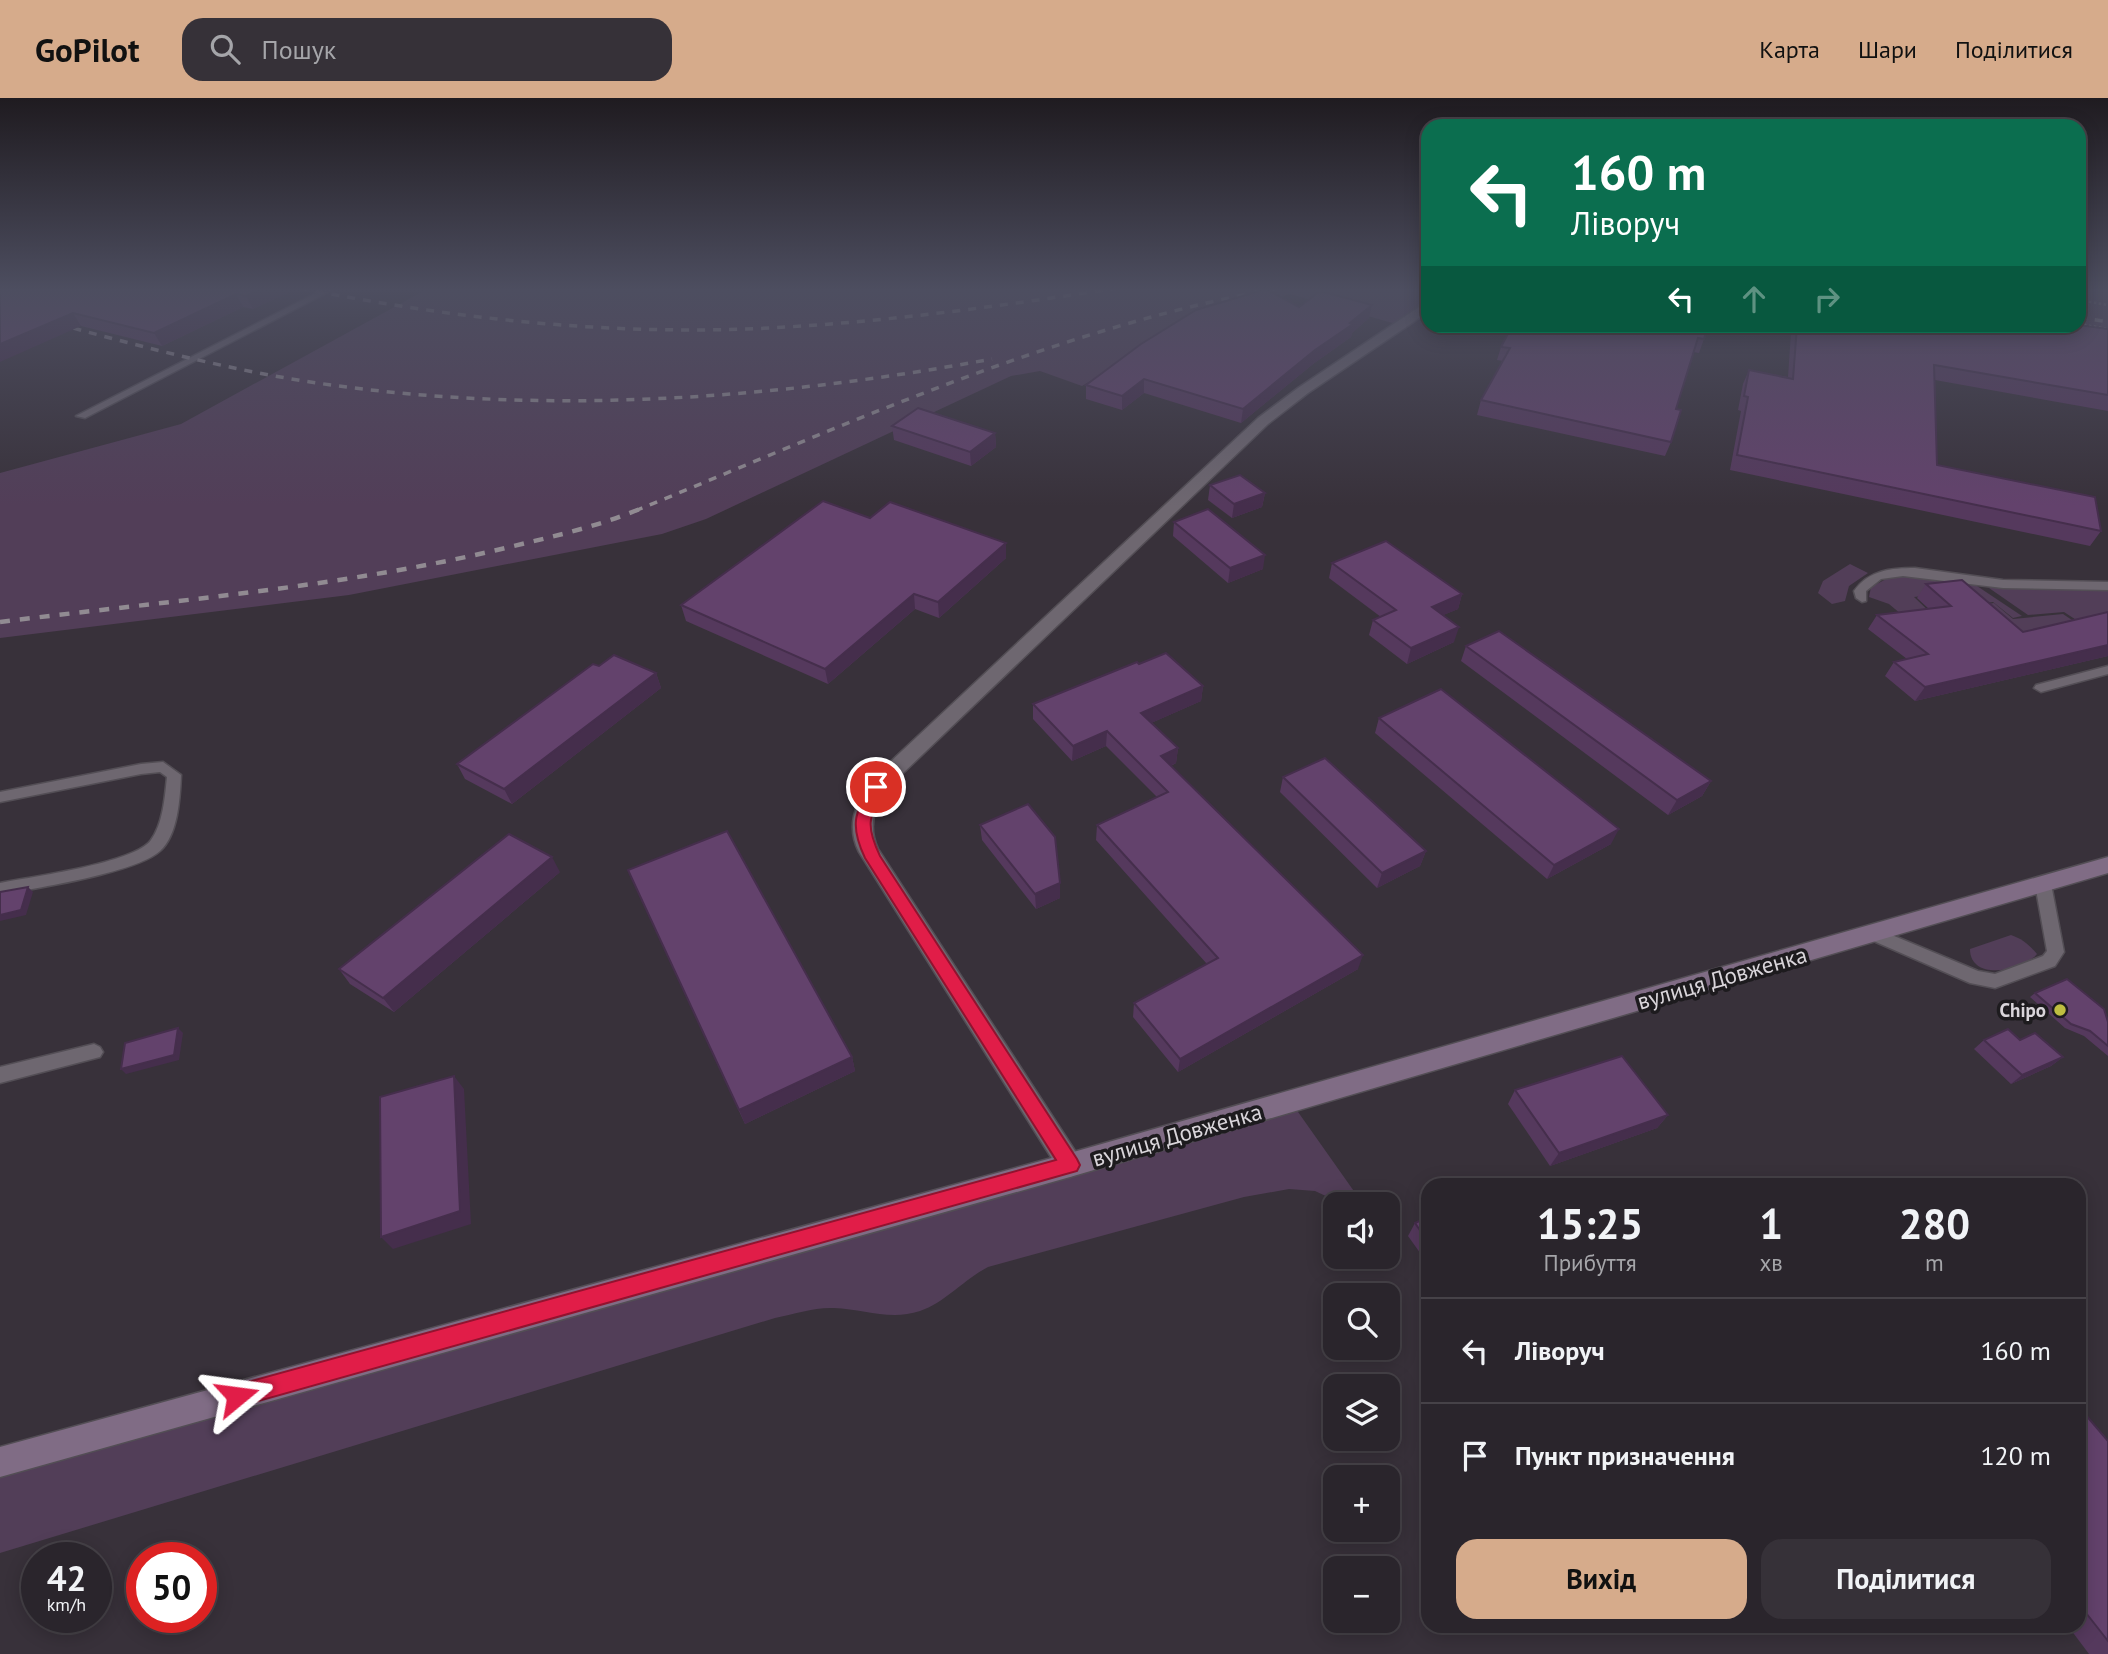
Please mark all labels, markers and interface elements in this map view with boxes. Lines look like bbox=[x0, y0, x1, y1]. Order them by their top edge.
search box bbox=[182, 18, 672, 81]
text: GoPilot bbox=[35, 28, 140, 71]
icon: search bbox=[206, 30, 244, 68]
text: Пошук bbox=[262, 33, 336, 66]
text: Карта bbox=[1759, 34, 1820, 65]
text: Шари bbox=[1858, 34, 1917, 65]
text: Поділитися bbox=[1955, 34, 2073, 65]
text: 160 m bbox=[1571, 140, 1706, 204]
icon: left bbox=[1456, 147, 1547, 238]
text: Ліворуч bbox=[1571, 202, 1680, 244]
icon: left bbox=[1662, 280, 1700, 318]
icon: ahead bbox=[1735, 280, 1773, 318]
icon: right bbox=[1808, 280, 1846, 318]
pin bbox=[846, 757, 906, 817]
icon: arrive bbox=[857, 768, 895, 806]
street label: вулиця Довженка bbox=[1634, 939, 1810, 1016]
place label: Chipo bbox=[1999, 998, 2046, 1022]
marker: Chipo bbox=[2052, 1002, 2068, 1018]
street label: вулиця Довженка bbox=[1089, 1096, 1265, 1173]
map controls bbox=[1323, 1192, 1400, 1633]
button: sound bbox=[1323, 1192, 1400, 1269]
text: 15:25 bbox=[1537, 1196, 1643, 1251]
text: 1 bbox=[1759, 1196, 1783, 1251]
text: 280 bbox=[1899, 1196, 1970, 1251]
text: Прибуття bbox=[1544, 1248, 1637, 1277]
text: хв bbox=[1759, 1248, 1783, 1277]
text: m bbox=[1925, 1248, 1944, 1277]
button: search bbox=[1323, 1283, 1400, 1360]
icon: left bbox=[1456, 1332, 1494, 1370]
text: Ліворуч bbox=[1515, 1334, 1605, 1367]
text: 160 m bbox=[1980, 1334, 2051, 1367]
position arrow bbox=[200, 1359, 274, 1433]
button: layers bbox=[1323, 1374, 1400, 1451]
icon: arrive bbox=[1456, 1437, 1494, 1475]
text: Пункт призначення bbox=[1515, 1439, 1735, 1472]
text: 120 m bbox=[1980, 1439, 2051, 1472]
button: + bbox=[1323, 1465, 1400, 1542]
button: Вихід bbox=[1456, 1539, 1747, 1619]
button: Поділитися bbox=[1761, 1539, 2051, 1619]
speed limit sign: 50 bbox=[126, 1542, 217, 1633]
text: 42 bbox=[47, 1555, 86, 1601]
button: − bbox=[1323, 1556, 1400, 1633]
text: km/h bbox=[47, 1593, 86, 1616]

